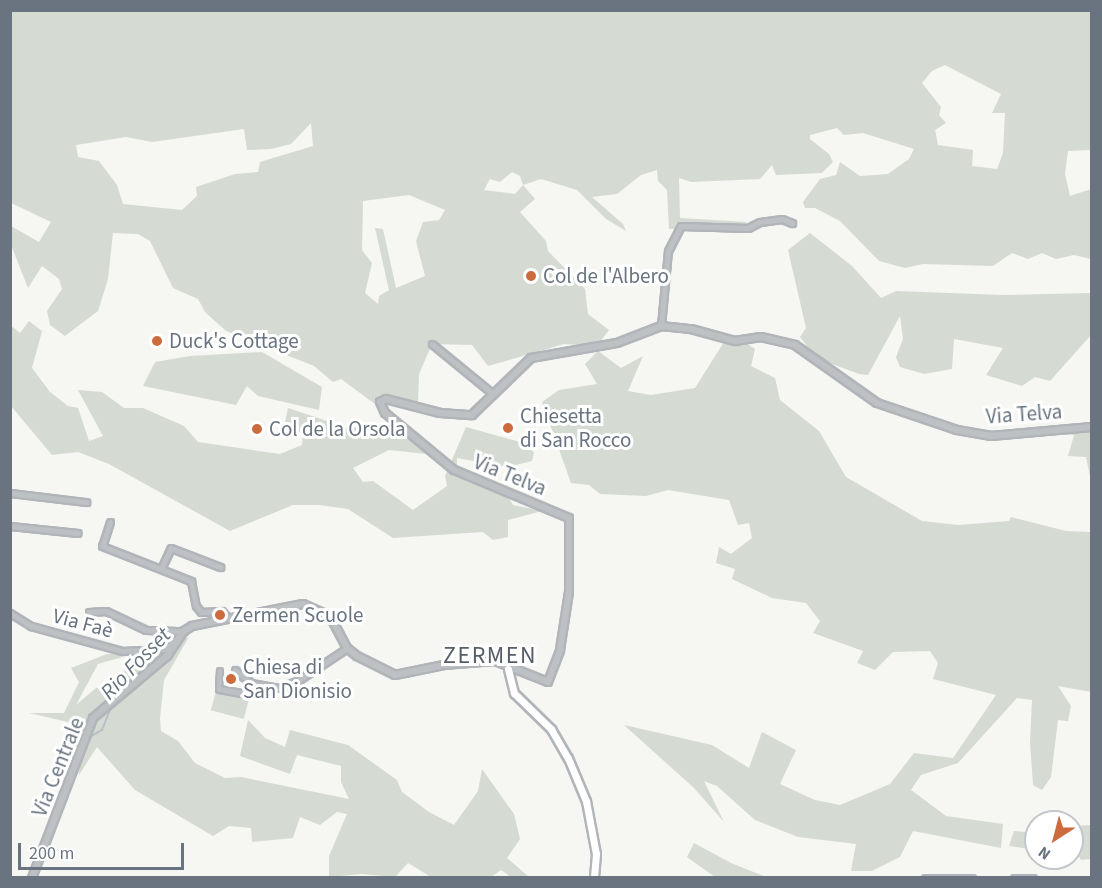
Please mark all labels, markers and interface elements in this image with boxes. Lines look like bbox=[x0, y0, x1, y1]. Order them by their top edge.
place label: Col de l'Albero bbox=[543, 263, 669, 289]
marker: Col de l'Albero bbox=[524, 269, 538, 283]
place label: Duck's Cottage bbox=[169, 328, 299, 354]
marker: Duck's Cottage bbox=[150, 334, 164, 348]
street label: Via Telva bbox=[985, 399, 1063, 429]
place label: Chiesetta di San Rocco bbox=[520, 403, 631, 453]
place label: Col de la Orsola bbox=[269, 416, 406, 442]
marker: Chiesetta di San Rocco bbox=[501, 421, 515, 435]
marker: Col de la Orsola bbox=[250, 422, 264, 436]
street label: Via Telva bbox=[470, 449, 550, 501]
place label: Zermen Scuole bbox=[232, 602, 363, 628]
street label: Via Faè bbox=[50, 603, 116, 643]
marker: Zermen Scuole bbox=[213, 608, 227, 622]
water label: Rio Fosset bbox=[95, 623, 177, 705]
district label: ZERMEN bbox=[443, 642, 537, 670]
place label: Chiesa di San Dionisio bbox=[243, 654, 352, 704]
marker: Chiesa di San Dionisio bbox=[224, 672, 238, 686]
street label: Via Centrale bbox=[27, 714, 89, 820]
north arrow bbox=[1024, 810, 1084, 870]
scale bar bbox=[21, 831, 188, 869]
text: 200 m bbox=[29, 841, 74, 866]
text: N bbox=[1034, 841, 1055, 865]

